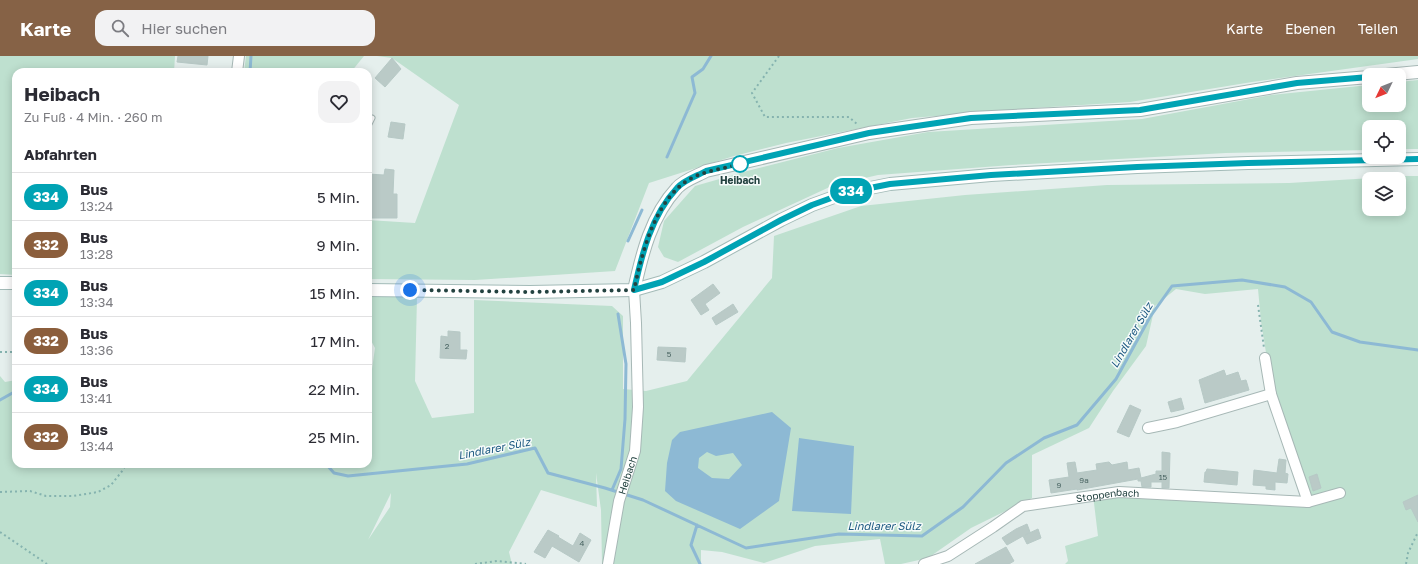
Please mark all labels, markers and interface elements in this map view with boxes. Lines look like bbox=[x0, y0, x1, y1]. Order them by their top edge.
search box bbox=[95, 10, 375, 46]
text: Karte bbox=[20, 17, 71, 40]
icon: search bbox=[109, 17, 131, 39]
text: Hier suchen bbox=[141, 19, 227, 37]
text: Karte bbox=[1226, 20, 1263, 37]
text: Ebenen bbox=[1285, 20, 1336, 37]
text: Teilen bbox=[1358, 20, 1398, 37]
north arrow bbox=[1362, 68, 1406, 112]
map controls bbox=[1362, 68, 1406, 216]
button: heart bbox=[318, 81, 360, 123]
text: Heibach bbox=[24, 82, 100, 105]
text: Zu Fuß · 4 Min. · 260 m bbox=[24, 109, 163, 125]
button: locate bbox=[1362, 120, 1406, 164]
text: Abfahrten bbox=[24, 145, 97, 163]
marker: Heibach bbox=[731, 155, 749, 173]
button: layers bbox=[1362, 172, 1406, 216]
place label: Heibach bbox=[720, 174, 760, 186]
line badge: 334 bbox=[828, 178, 874, 204]
text: Bus bbox=[80, 180, 108, 198]
text: 334 bbox=[838, 182, 864, 199]
text: 334 bbox=[33, 188, 59, 205]
text: 5 Min. bbox=[317, 188, 360, 206]
text: 13:24 bbox=[80, 198, 113, 214]
text: Bus bbox=[80, 228, 108, 246]
text: 332 bbox=[33, 236, 59, 253]
text: 9 Min. bbox=[317, 236, 360, 254]
text: 13:28 bbox=[80, 246, 113, 262]
text: Bus bbox=[80, 276, 108, 294]
your location bbox=[400, 280, 420, 300]
text: 334 bbox=[33, 284, 59, 301]
text: 15 Min. bbox=[310, 284, 360, 302]
text: 13:34 bbox=[80, 294, 113, 310]
water label: Lindlarer Sülz bbox=[1107, 299, 1156, 370]
text: Bus bbox=[80, 324, 108, 342]
text: 332 bbox=[33, 332, 59, 349]
text: 17 Min. bbox=[310, 332, 360, 350]
house number: 2 bbox=[445, 341, 450, 351]
text: 13:36 bbox=[80, 342, 113, 358]
house number: 5 bbox=[667, 349, 672, 359]
text: Bus bbox=[80, 372, 108, 390]
text: 334 bbox=[33, 380, 59, 397]
text: 22 Min. bbox=[308, 380, 360, 398]
text: 13:41 bbox=[80, 390, 112, 406]
text: Bus bbox=[80, 420, 108, 438]
text: 332 bbox=[33, 428, 59, 445]
text: 25 Min. bbox=[308, 428, 360, 446]
water label: Lindlarer Sülz bbox=[457, 434, 532, 461]
text: 13:44 bbox=[80, 438, 114, 454]
street label: Heibach bbox=[616, 455, 639, 496]
house number: 15 bbox=[1159, 472, 1168, 482]
house number: 9a bbox=[1079, 475, 1089, 485]
house number: 9 bbox=[1057, 480, 1062, 490]
street label: Stoppenbach bbox=[1075, 486, 1140, 504]
water label: Lindlarer Sülz bbox=[847, 519, 922, 532]
house number: 4 bbox=[580, 538, 585, 548]

